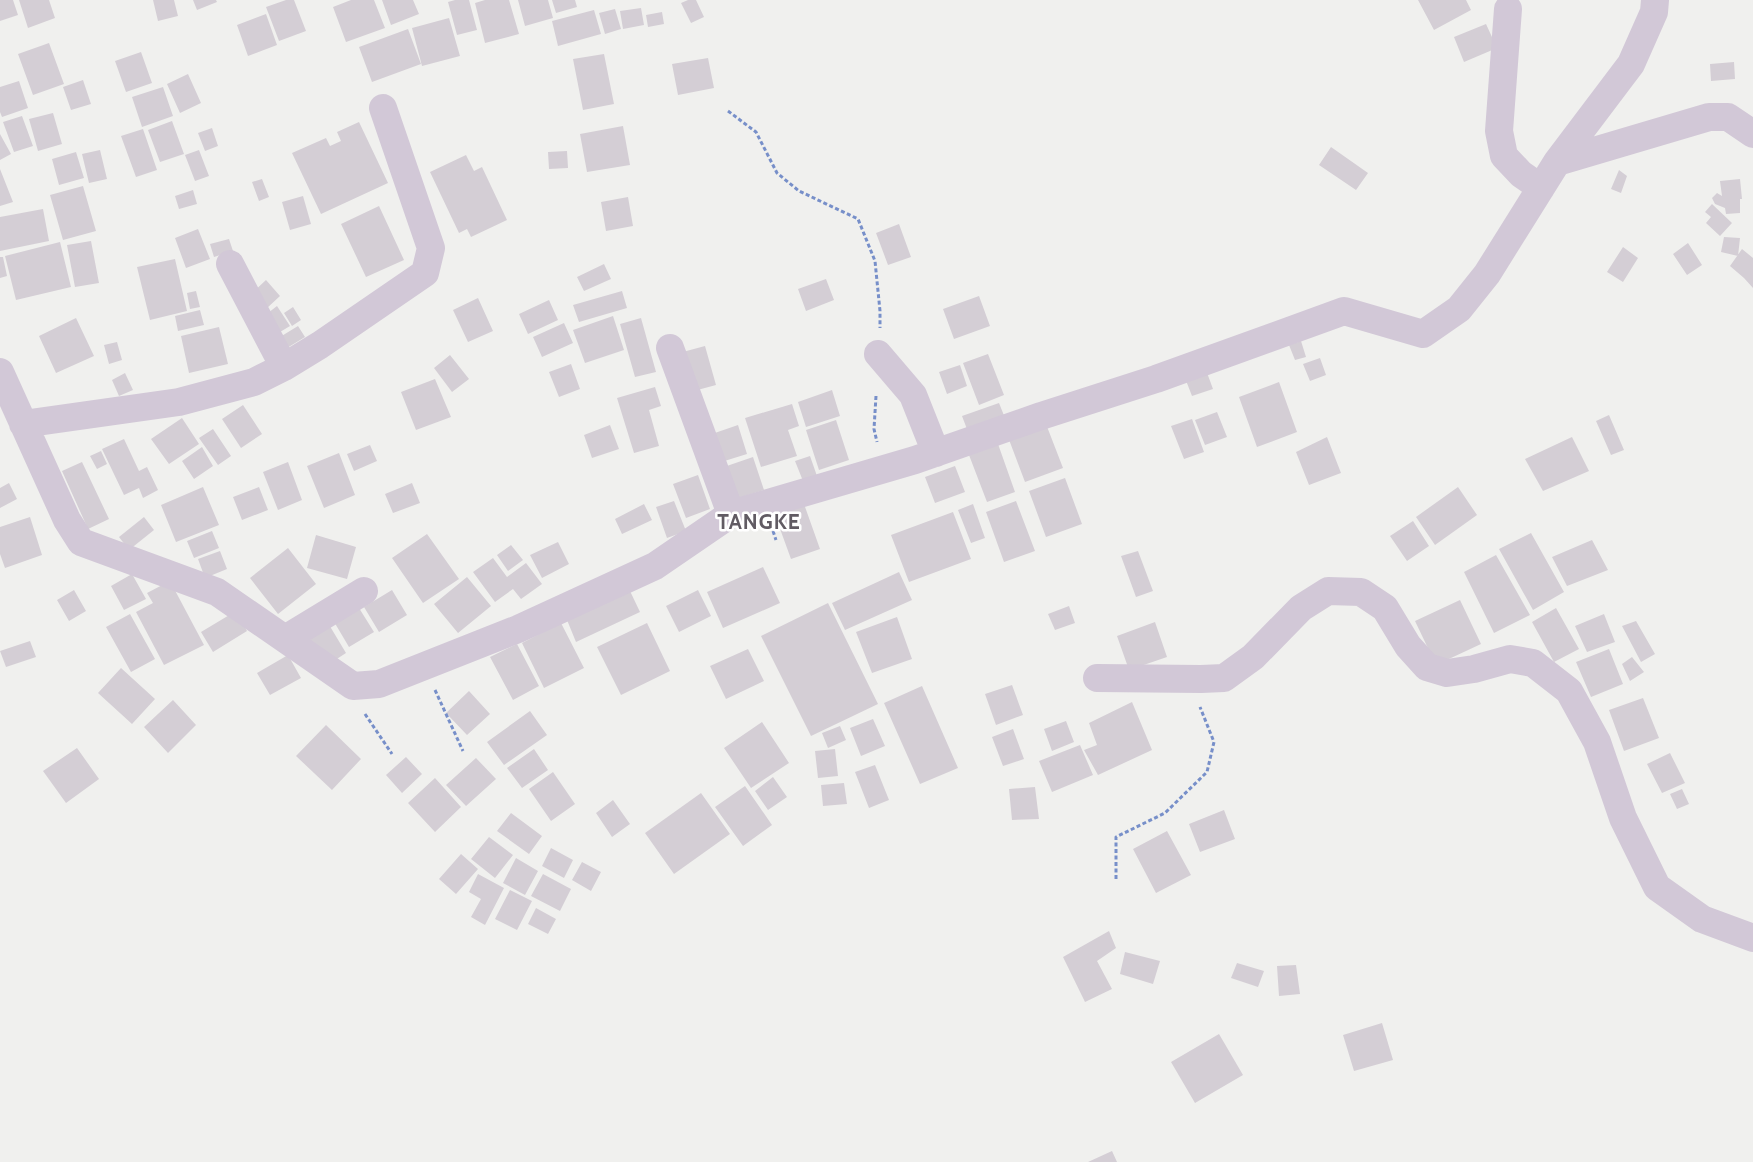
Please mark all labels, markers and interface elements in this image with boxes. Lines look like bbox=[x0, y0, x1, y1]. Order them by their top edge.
district label: TANGKE bbox=[717, 509, 801, 534]

